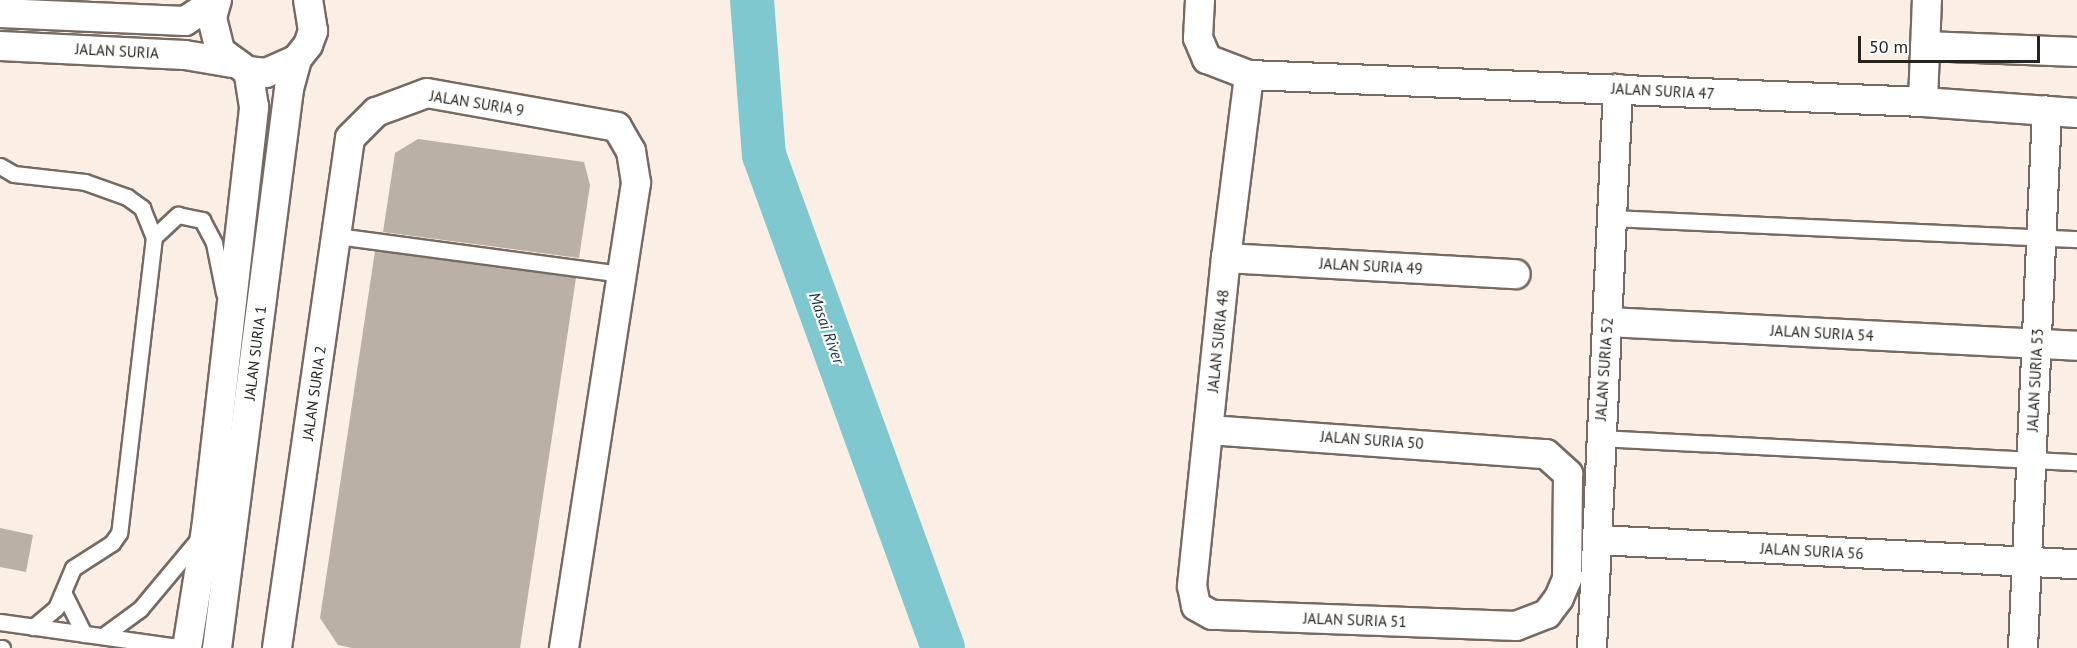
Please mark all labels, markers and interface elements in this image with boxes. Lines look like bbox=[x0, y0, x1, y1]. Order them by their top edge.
scale bar bbox=[1861, 24, 2042, 62]
text: 50 m bbox=[1869, 35, 1908, 58]
street label: JALAN SURIA bbox=[75, 40, 159, 62]
street label: JALAN SURIA 47 bbox=[1611, 79, 1715, 103]
street label: JALAN SURIA 9 bbox=[428, 87, 526, 119]
street label: JALAN SURIA 49 bbox=[1319, 254, 1423, 278]
street label: JALAN SURIA 48 bbox=[1204, 288, 1232, 394]
water label: Masai River bbox=[805, 290, 849, 366]
street label: JALAN SURIA 1 bbox=[240, 304, 270, 402]
street label: JALAN SURIA 52 bbox=[1591, 316, 1617, 422]
street label: JALAN SURIA 54 bbox=[1770, 321, 1874, 345]
street label: JALAN SURIA 53 bbox=[2023, 328, 2047, 432]
street label: JALAN SURIA 2 bbox=[298, 344, 330, 442]
street label: JALAN SURIA 50 bbox=[1319, 427, 1425, 453]
street label: JALAN SURIA 56 bbox=[1760, 539, 1864, 563]
street label: JALAN SURIA 51 bbox=[1303, 609, 1407, 631]

